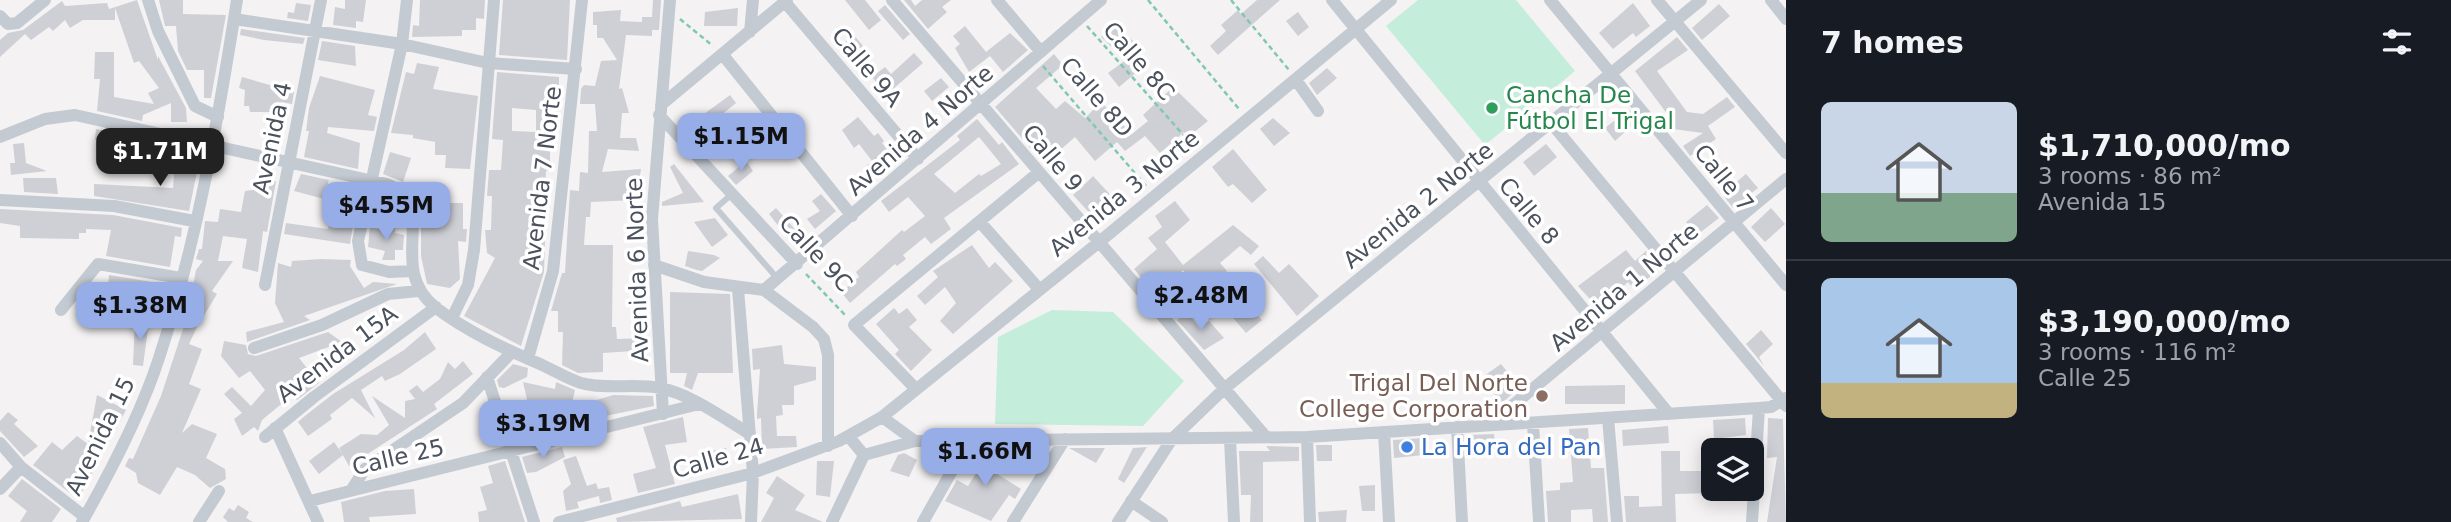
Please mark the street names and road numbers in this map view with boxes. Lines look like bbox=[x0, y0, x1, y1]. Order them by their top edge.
street label: Calle 8C bbox=[1098, 17, 1180, 105]
street label: Calle 9A bbox=[827, 22, 908, 112]
street label: Calle 8D bbox=[1055, 52, 1139, 142]
street label: Avenida 4 Norte bbox=[842, 60, 998, 200]
street label: Avenida 4 bbox=[247, 80, 297, 196]
street label: Avenida 7 Norte bbox=[518, 85, 566, 271]
street label: Calle 9 bbox=[1018, 119, 1088, 197]
street label: Avenida 3 Norte bbox=[1044, 125, 1204, 261]
street label: Avenida 2 Norte bbox=[1338, 137, 1498, 273]
street label: Calle 7 bbox=[1689, 139, 1759, 217]
street label: Calle 8 bbox=[1494, 172, 1564, 250]
street label: Avenida 6 Norte bbox=[621, 177, 653, 363]
street label: Calle 9C bbox=[774, 209, 858, 297]
street label: Avenida 1 Norte bbox=[1545, 218, 1703, 356]
street label: Avenida 15A bbox=[272, 300, 403, 408]
street label: Avenida 15 bbox=[60, 373, 140, 499]
street label: Calle 24 bbox=[669, 433, 767, 483]
street label: Calle 25 bbox=[349, 434, 447, 480]

